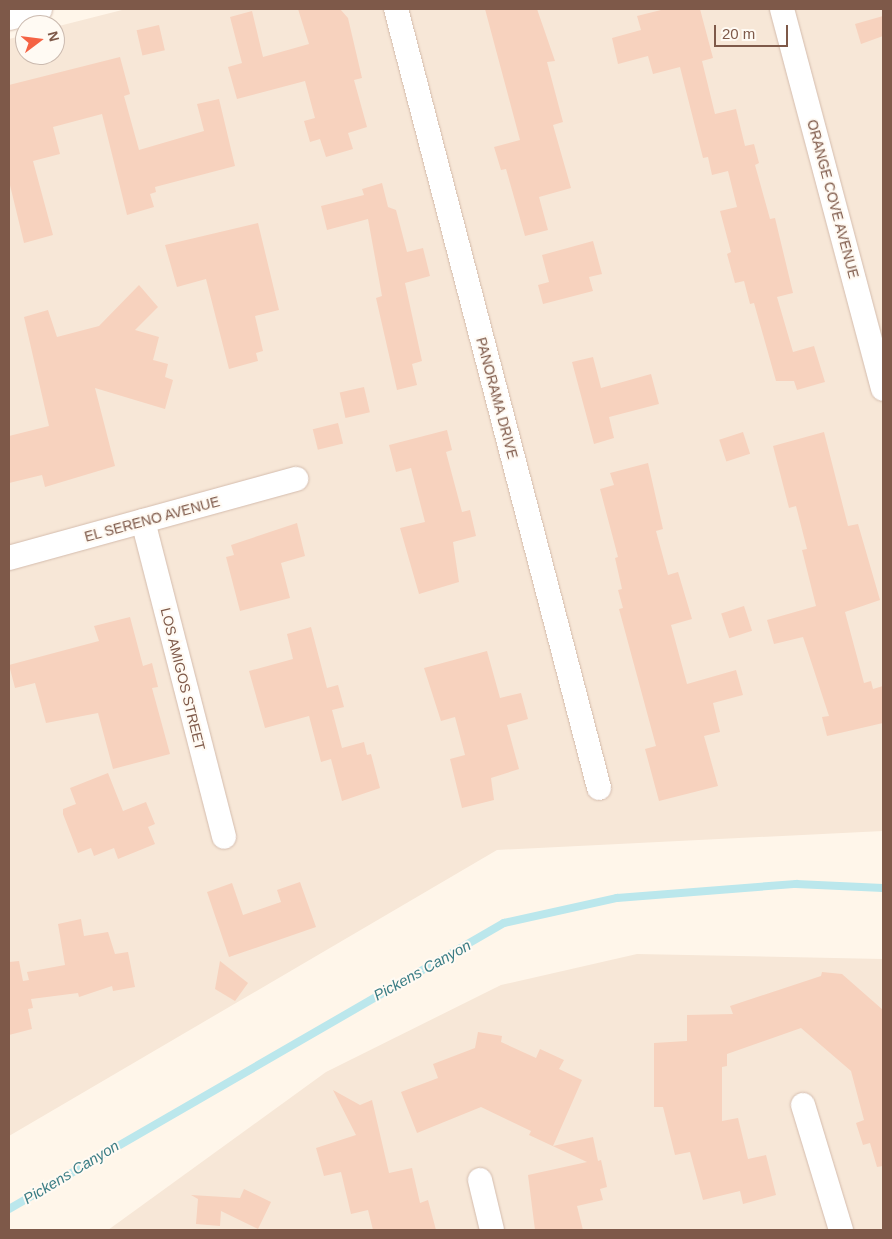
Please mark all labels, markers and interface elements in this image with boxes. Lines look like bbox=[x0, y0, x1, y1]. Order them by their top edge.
north arrow bbox=[15, 15, 65, 65]
scale bar bbox=[717, 15, 791, 47]
text: 20 m bbox=[722, 25, 755, 42]
text: N bbox=[44, 29, 63, 43]
street label: ORANGE COVE AVENUE bbox=[804, 117, 862, 281]
street label: PANORAMA DRIVE bbox=[473, 335, 521, 461]
street label: EL SERENO AVENUE bbox=[82, 493, 222, 545]
street label: LOS AMIGOS STREET bbox=[157, 606, 209, 752]
water label: Pickens Canyon bbox=[370, 936, 474, 1004]
water label: Pickens Canyon bbox=[20, 1136, 122, 1208]

